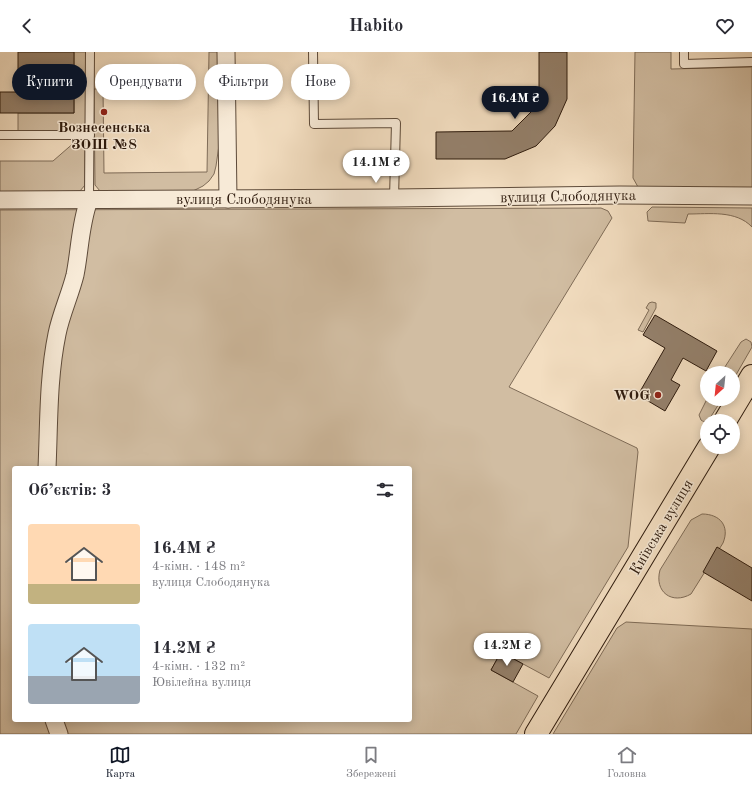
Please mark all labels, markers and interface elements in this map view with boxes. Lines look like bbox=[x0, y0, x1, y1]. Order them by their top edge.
icon: back bbox=[16, 15, 38, 37]
icon: heart bbox=[714, 15, 736, 37]
text: Habito bbox=[349, 17, 403, 35]
chip: Купити bbox=[12, 64, 87, 100]
chip: Орендувати bbox=[95, 64, 196, 100]
chip: Фільтри bbox=[204, 64, 283, 100]
chip: Нове bbox=[291, 64, 350, 100]
pin: 16.4M ₴ bbox=[478, 86, 552, 120]
text: 16.4M ₴ bbox=[491, 92, 539, 105]
marker: Вознесенська ЗОШ №8 bbox=[99, 107, 109, 117]
place label: Вознесенська ЗОШ №8 bbox=[58, 121, 151, 153]
pin: 14.1M ₴ bbox=[339, 150, 413, 184]
text: 14.1M ₴ bbox=[352, 156, 400, 169]
street label: вулиця Слободянука bbox=[500, 189, 637, 206]
street label: вулиця Слободянука bbox=[176, 193, 313, 208]
north arrow bbox=[700, 366, 740, 406]
map controls bbox=[700, 366, 740, 454]
place label: WOG bbox=[613, 389, 650, 404]
marker: WOG bbox=[653, 390, 663, 400]
button: locate bbox=[700, 414, 740, 454]
street label: Київська вулиця bbox=[628, 477, 697, 578]
icon: filters bbox=[374, 479, 396, 501]
text: Об’єктів: 3 bbox=[28, 482, 111, 499]
icon: home bbox=[60, 540, 108, 588]
text: 16.4M ₴ bbox=[152, 540, 216, 557]
text: 4-кімн. · 148 m² bbox=[152, 560, 245, 573]
text: вулиця Слободянука bbox=[152, 576, 270, 589]
pin: 14.2M ₴ bbox=[470, 633, 544, 667]
text: 14.2M ₴ bbox=[483, 639, 531, 652]
icon: home bbox=[60, 640, 108, 688]
text: 14.2M ₴ bbox=[152, 640, 216, 657]
text: 4-кімн. · 132 m² bbox=[152, 660, 245, 673]
text: Ювілейна вулиця bbox=[152, 676, 251, 689]
tab: Карта bbox=[105, 744, 135, 782]
tab: Збережені bbox=[346, 744, 396, 782]
tab: Головна bbox=[607, 744, 647, 782]

